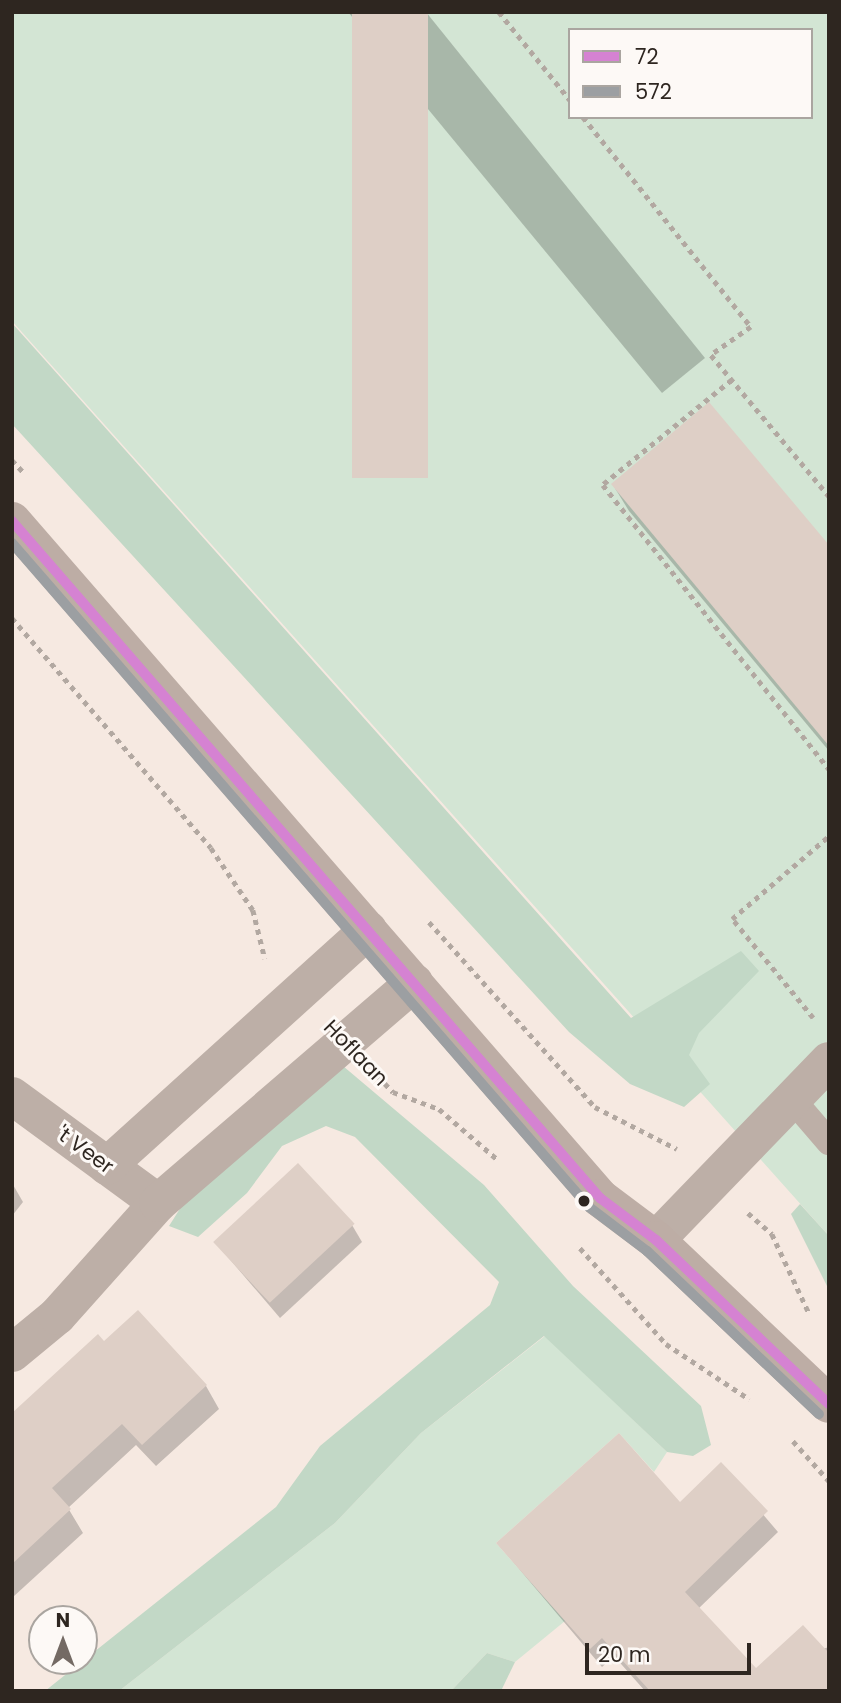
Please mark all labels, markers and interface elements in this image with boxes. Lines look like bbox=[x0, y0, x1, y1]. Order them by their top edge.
legend bbox=[568, 28, 813, 119]
text: 72 bbox=[635, 42, 659, 71]
text: 572 bbox=[635, 77, 672, 106]
street label: Hoflaan bbox=[318, 1015, 394, 1091]
street label: 't Veer bbox=[51, 1121, 119, 1179]
unlabelled marker bbox=[577, 1194, 591, 1208]
north arrow bbox=[28, 1605, 98, 1675]
text: N bbox=[56, 1607, 70, 1634]
scale bar bbox=[589, 1630, 755, 1674]
text: 20 m bbox=[598, 1640, 651, 1669]

